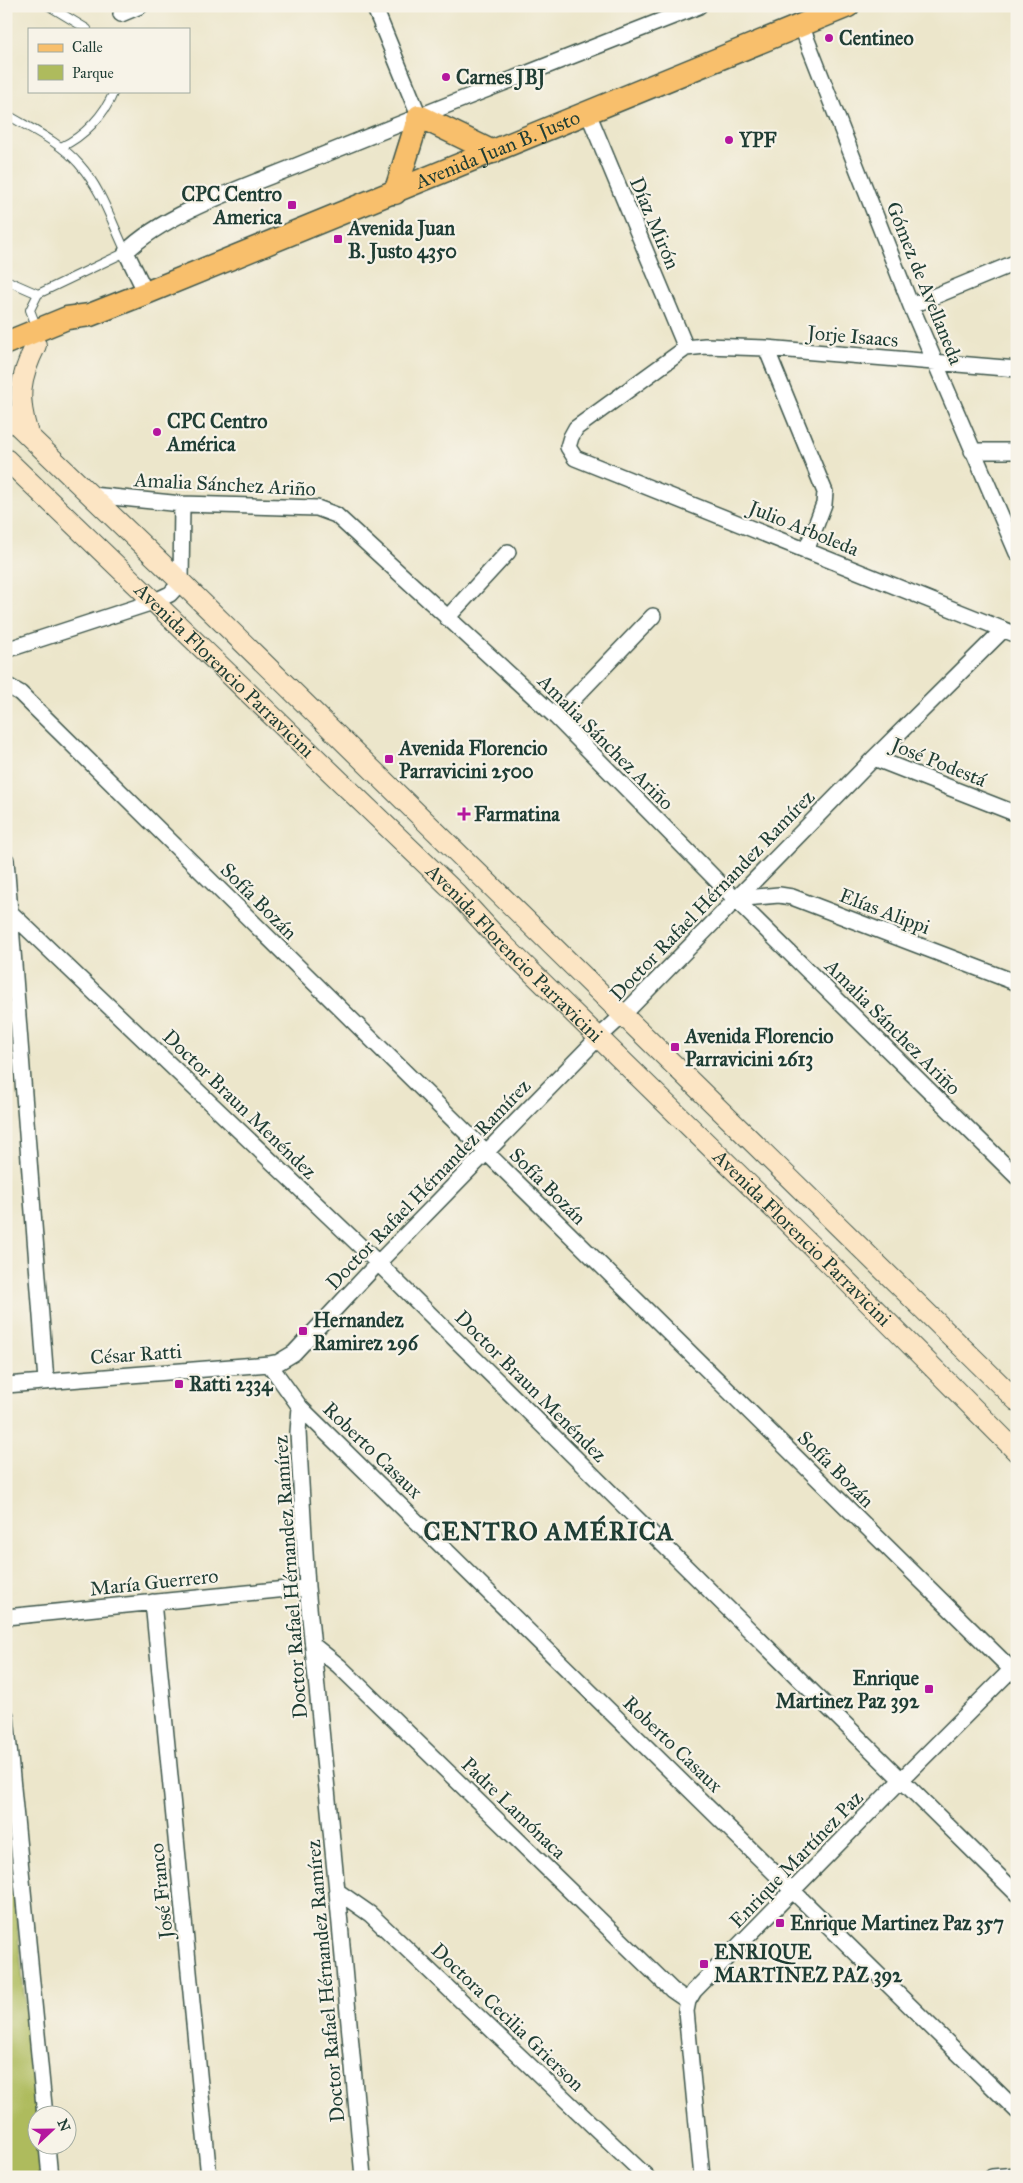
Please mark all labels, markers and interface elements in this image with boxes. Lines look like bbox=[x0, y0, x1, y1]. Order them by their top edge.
place label: Centineo bbox=[839, 26, 914, 50]
legend bbox=[28, 28, 190, 92]
marker: Centineo bbox=[823, 32, 835, 44]
text: Calle bbox=[72, 38, 103, 56]
text: Parque bbox=[72, 64, 114, 83]
place label: Carnes JBJ bbox=[456, 65, 546, 91]
marker: Carnes JBJ bbox=[440, 71, 452, 83]
street label: Avenida Juan B. Justo bbox=[411, 105, 583, 194]
place label: YPF bbox=[738, 128, 777, 152]
marker: YPF bbox=[723, 134, 735, 146]
street label: Díaz Mirón bbox=[625, 173, 685, 273]
place label: CPC Centro America bbox=[182, 182, 283, 229]
street label: Gómez de Avellaneda bbox=[881, 198, 969, 368]
marker: CPC Centro America bbox=[286, 199, 298, 211]
place label: Avenida Juan B. Justo 4350 bbox=[346, 216, 457, 265]
marker: Avenida Juan B. Justo 4350 bbox=[332, 233, 344, 245]
street label: Jorje Isaacs bbox=[804, 320, 899, 353]
place label: CPC Centro América bbox=[165, 409, 267, 456]
marker: CPC Centro América bbox=[151, 426, 163, 438]
street label: Amalia Sánchez Ariño bbox=[132, 467, 317, 501]
street label: Julio Arboleda bbox=[743, 494, 863, 562]
street label: Avenida Florencio Parravicini bbox=[129, 577, 320, 763]
street label: Amalia Sánchez Ariño bbox=[532, 668, 679, 815]
street label: José Podestá bbox=[886, 731, 990, 793]
place label: Avenida Florencio Parravicini 2500 bbox=[397, 736, 548, 783]
marker: Avenida Florencio Parravicini 2500 bbox=[383, 753, 395, 765]
street label: Doctor Rafael Hérnandez Ramírez bbox=[605, 785, 819, 1005]
place label: Farmatina bbox=[474, 802, 560, 826]
marker: Farmatina bbox=[458, 808, 470, 820]
street label: Sofía Bozán bbox=[216, 858, 302, 944]
street label: Avenida Florencio Parravicini bbox=[420, 858, 608, 1047]
street label: Elías Alippi bbox=[836, 883, 934, 939]
street label: Amalia Sánchez Ariño bbox=[819, 953, 966, 1100]
street label: Doctor Braun Menéndez bbox=[158, 1024, 322, 1184]
place label: Avenida Florencio Parravicini 2613 bbox=[683, 1024, 834, 1072]
marker: Avenida Florencio Parravicini 2613 bbox=[669, 1041, 681, 1053]
street label: Doctor Rafael Hérnandez Ramírez bbox=[321, 1074, 535, 1294]
street label: Sofía Bozán bbox=[505, 1143, 591, 1229]
street label: Avenida Florencio Parravicini bbox=[708, 1144, 897, 1331]
street label: Doctor Braun Menéndez bbox=[450, 1305, 612, 1467]
place label: Hernandez Ramirez 296 bbox=[313, 1308, 420, 1356]
marker: Hernandez Ramirez 296 bbox=[297, 1325, 309, 1337]
street label: César Ratti bbox=[89, 1339, 183, 1369]
place label: Ratti 2334 bbox=[189, 1372, 273, 1397]
marker: Ratti 2334 bbox=[173, 1378, 185, 1390]
street label: Roberto Casaux bbox=[318, 1397, 428, 1503]
street label: Sofía Bozán bbox=[793, 1426, 879, 1512]
street label: Doctor Rafael Hérnandez Ramírez bbox=[268, 1435, 312, 1719]
district label: CENTRO AMÉRICA bbox=[423, 1515, 675, 1547]
street label: María Guerrero bbox=[88, 1563, 220, 1601]
place label: Enrique Martinez Paz 392 bbox=[775, 1666, 920, 1714]
marker: Enrique Martinez Paz 392 bbox=[923, 1683, 935, 1695]
street label: Roberto Casaux bbox=[618, 1691, 728, 1797]
street label: Padre Lamónaca bbox=[457, 1752, 572, 1864]
street label: Enrique Martínez Paz bbox=[724, 1785, 868, 1933]
street label: Doctor Rafael Hérnandez Ramírez bbox=[301, 1839, 349, 2123]
street label: José Franco bbox=[144, 1842, 179, 1942]
place label: Enrique Martinez Paz 357 bbox=[790, 1911, 1004, 1936]
marker: Enrique Martinez Paz 357 bbox=[774, 1917, 786, 1929]
street label: Doctora Cecilia Grierson bbox=[427, 1938, 590, 2096]
place label: ENRIQUE MARTINEZ PAZ 392 bbox=[714, 1940, 903, 1988]
marker: ENRIQUE MARTINEZ PAZ 392 bbox=[698, 1958, 710, 1970]
north arrow bbox=[28, 2106, 78, 2156]
text: N bbox=[53, 2117, 74, 2134]

